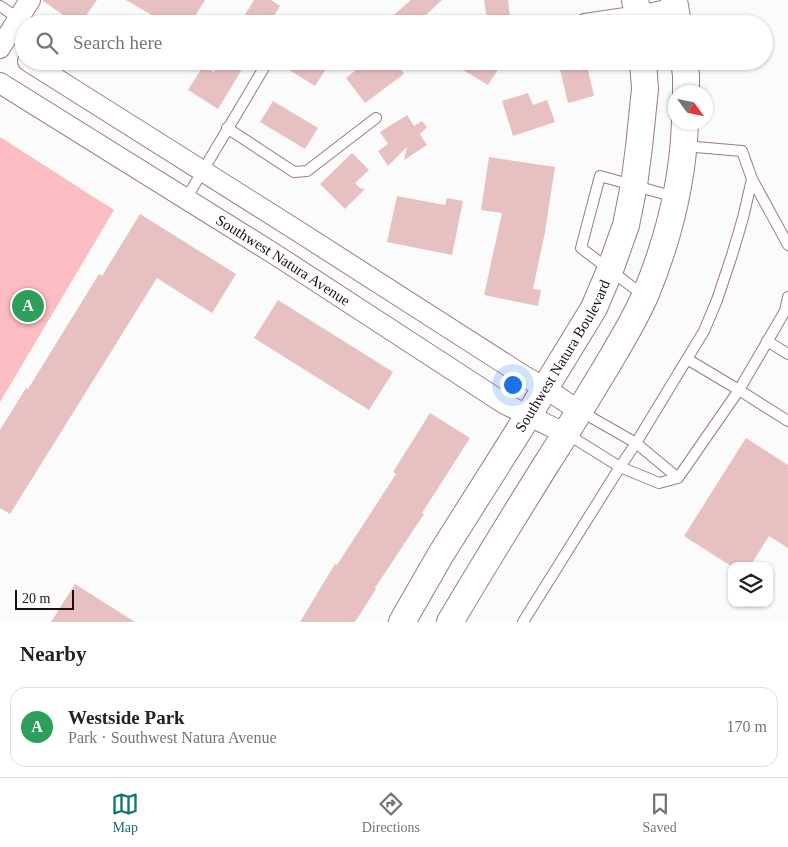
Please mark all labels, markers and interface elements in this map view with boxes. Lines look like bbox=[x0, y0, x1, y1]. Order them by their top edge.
search box bbox=[15, 15, 773, 70]
icon: search bbox=[33, 29, 61, 57]
text: Search here bbox=[73, 32, 162, 53]
north arrow bbox=[668, 85, 713, 130]
street label: Southwest Natura Avenue bbox=[213, 212, 353, 309]
street label: Southwest Natura Boulevard bbox=[512, 277, 613, 435]
pin: A bbox=[12, 287, 44, 325]
your location bbox=[500, 372, 526, 398]
map controls bbox=[728, 562, 773, 607]
button: layers bbox=[728, 562, 773, 607]
scale bar bbox=[15, 587, 74, 610]
text: 20 m bbox=[22, 591, 50, 606]
text: Nearby bbox=[20, 642, 87, 666]
text: Westside Park bbox=[68, 707, 185, 728]
text: A bbox=[31, 718, 43, 735]
text: 170 m bbox=[727, 718, 767, 735]
text: Park · Southwest Natura Avenue bbox=[68, 729, 277, 746]
tab: Map bbox=[111, 790, 139, 836]
tab: Directions bbox=[362, 790, 420, 836]
tab: Saved bbox=[643, 790, 677, 836]

